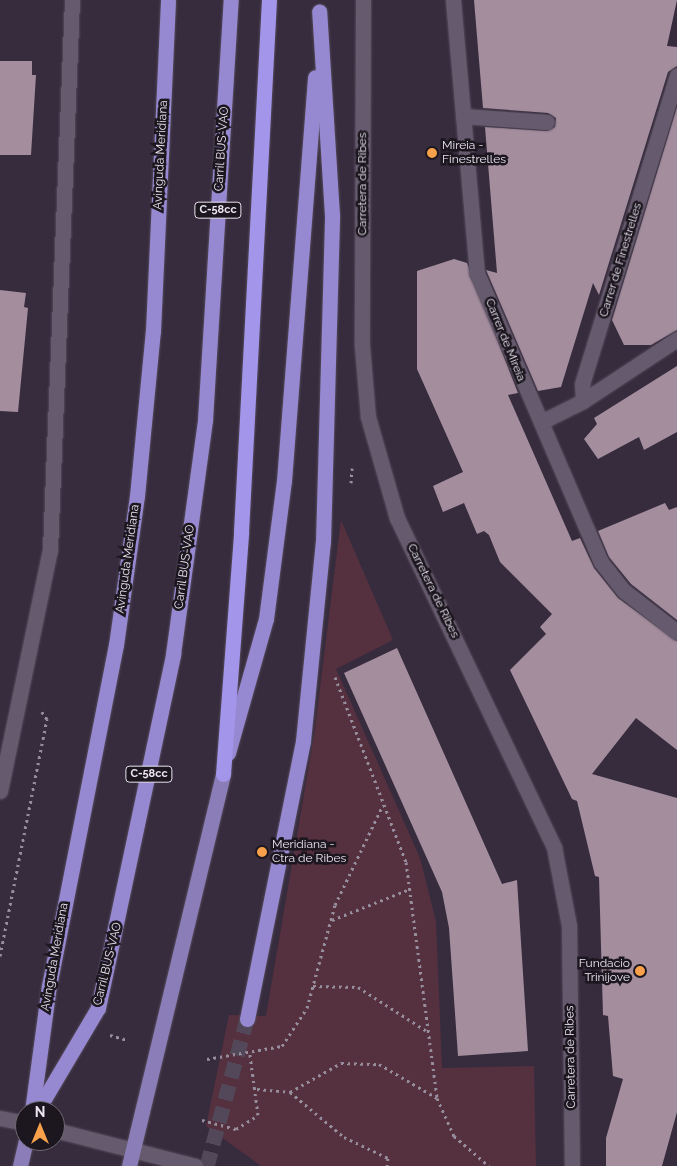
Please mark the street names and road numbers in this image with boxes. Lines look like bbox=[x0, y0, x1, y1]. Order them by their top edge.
street label: Avinguda Meridiana bbox=[151, 100, 171, 210]
street label: Carril BUS-VAO bbox=[212, 106, 232, 192]
street label: Carretera de Ribes bbox=[356, 133, 370, 235]
street label: Carrer de Finestrelles bbox=[597, 201, 645, 319]
road number: C-58cc bbox=[194, 202, 242, 218]
street label: Carrer de Mireia bbox=[482, 296, 528, 384]
street label: Avinguda Meridiana bbox=[113, 504, 143, 614]
street label: Carril BUS-VAO bbox=[172, 524, 198, 610]
street label: Carretera de Ribes bbox=[404, 542, 462, 640]
road number: C-58cc bbox=[125, 766, 173, 782]
street label: Avinguda Meridiana bbox=[38, 902, 72, 1012]
street label: Carril BUS-VAO bbox=[91, 921, 125, 1007]
street label: Carretera de Ribes bbox=[563, 1005, 579, 1109]

